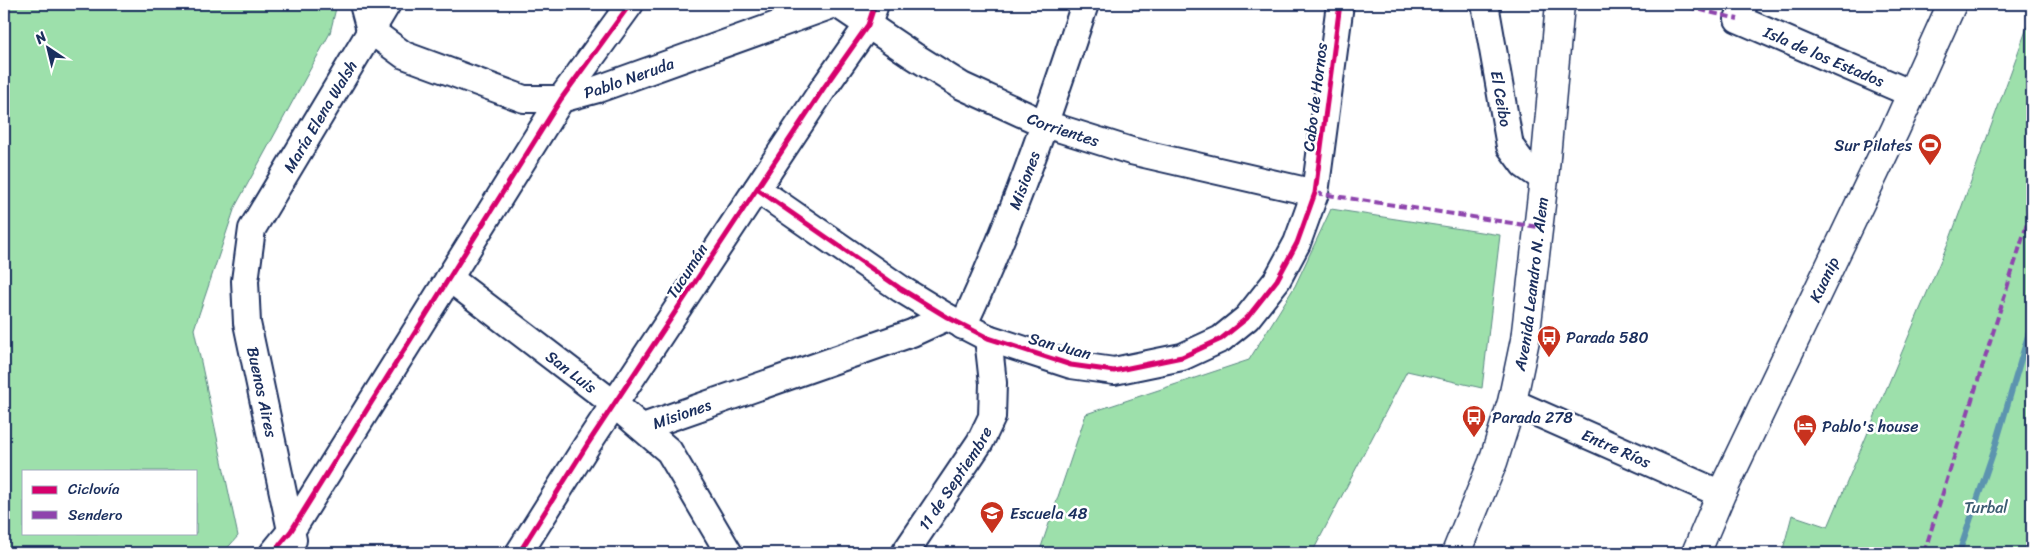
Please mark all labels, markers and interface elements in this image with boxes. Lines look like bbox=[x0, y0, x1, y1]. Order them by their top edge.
street label: Isla de los Estados bbox=[1758, 17, 1890, 95]
north arrow bbox=[22, 22, 72, 72]
text: N bbox=[29, 25, 52, 51]
street label: Cabo de Hornos bbox=[1294, 40, 1336, 153]
street label: Pablo Neruda bbox=[580, 48, 679, 107]
street label: María Elena Walsh bbox=[275, 54, 365, 178]
street label: El Ceibo bbox=[1482, 68, 1521, 129]
street label: Corrientes bbox=[1022, 103, 1104, 155]
place label: Sur Pilates bbox=[1834, 131, 1913, 160]
sports icon: Sur Pilates bbox=[1917, 132, 1943, 166]
street label: Misiones bbox=[1000, 146, 1048, 214]
street label: Avenida Leandro N. Alem bbox=[1504, 195, 1556, 374]
street label: Tucumán bbox=[658, 237, 716, 305]
street label: Kuanip bbox=[1800, 251, 1847, 307]
place label: Parada 580 bbox=[1566, 323, 1649, 352]
street label: San Juan bbox=[1026, 324, 1095, 368]
bus stop icon: Parada 580 bbox=[1536, 324, 1562, 358]
street label: San Luis bbox=[539, 342, 604, 401]
street label: Buenos Aires bbox=[238, 344, 286, 441]
street label: Misiones bbox=[648, 390, 716, 437]
place label: Parada 278 bbox=[1492, 403, 1573, 432]
bus stop icon: Parada 278 bbox=[1461, 404, 1487, 438]
place label: Pablo's house bbox=[1822, 412, 1918, 441]
hotel icon: Pablo's house bbox=[1792, 413, 1818, 447]
street label: Entre Ríos bbox=[1577, 420, 1656, 476]
street label: 11 de Septiembre bbox=[910, 421, 1000, 536]
legend bbox=[22, 470, 198, 534]
text: Ciclovía bbox=[68, 476, 120, 502]
park label: Turbal bbox=[1964, 493, 2008, 522]
place label: Escuela 48 bbox=[1010, 499, 1088, 528]
school or university icon: Escuela 48 bbox=[979, 500, 1005, 534]
text: Sendero bbox=[68, 502, 123, 528]

